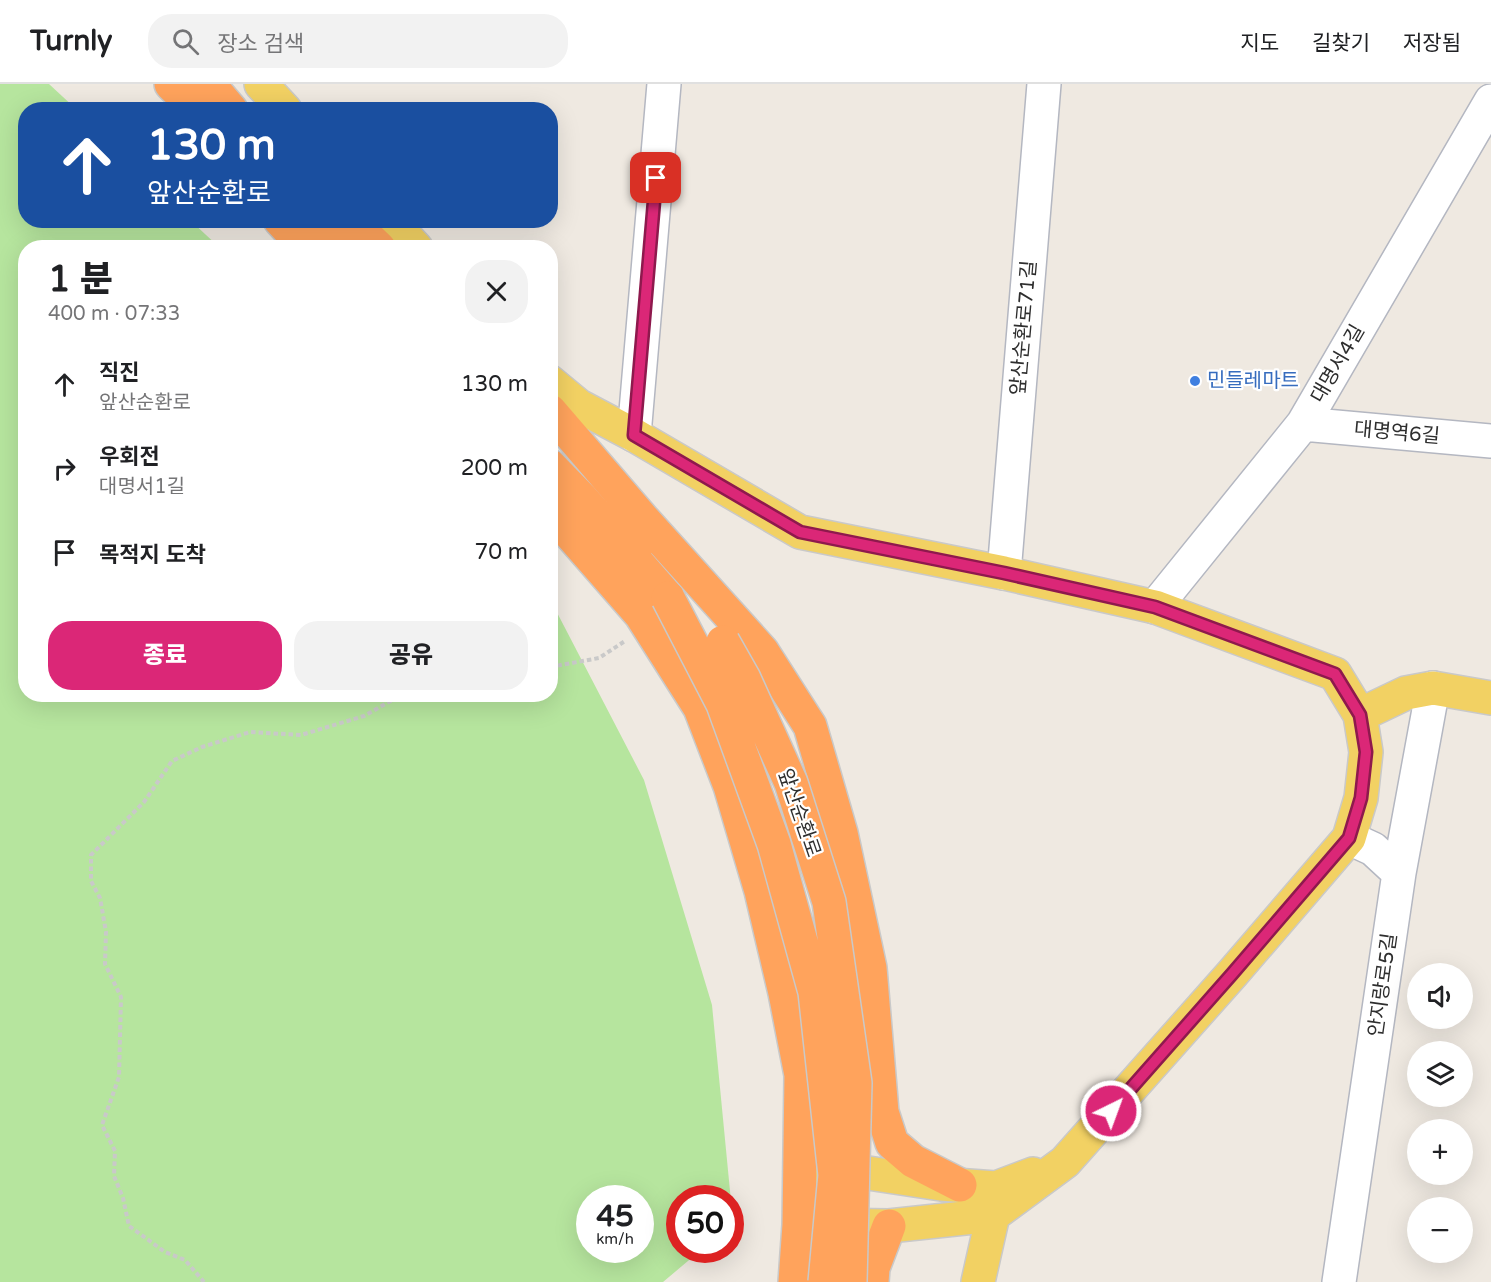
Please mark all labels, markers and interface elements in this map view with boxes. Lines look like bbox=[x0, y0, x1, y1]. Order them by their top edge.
search box bbox=[148, 14, 568, 68]
text: Turnly bbox=[30, 24, 112, 58]
icon: search bbox=[169, 25, 202, 58]
text: 장소 검색 bbox=[217, 31, 304, 57]
text: 지도 bbox=[1240, 31, 1279, 56]
text: 길찾기 bbox=[1312, 31, 1370, 56]
text: 저장됨 bbox=[1403, 31, 1461, 56]
text: 130 m bbox=[147, 120, 276, 171]
icon: ahead bbox=[48, 126, 126, 204]
pin bbox=[630, 152, 681, 203]
icon: arrive bbox=[639, 161, 672, 194]
text: 앞산순환로 bbox=[147, 177, 271, 210]
text: 1 분 bbox=[48, 258, 113, 301]
street label: 앞산순환로71길 bbox=[1006, 259, 1042, 397]
button: close bbox=[465, 260, 528, 323]
text: 400 m · 07:33 bbox=[48, 302, 180, 326]
street label: 대명서4길 bbox=[1306, 321, 1370, 407]
text: 직진 bbox=[99, 360, 139, 386]
icon: ahead bbox=[48, 368, 81, 401]
place label: 민들레마트 bbox=[1207, 369, 1299, 393]
text: 130 m bbox=[461, 371, 528, 397]
marker: 민들레마트 bbox=[1188, 374, 1202, 388]
text: 앞산순환로 bbox=[99, 391, 191, 415]
street label: 대명역6길 bbox=[1353, 417, 1441, 449]
text: 우회전 bbox=[99, 444, 160, 470]
icon: right bbox=[48, 452, 81, 485]
text: 200 m bbox=[461, 455, 528, 481]
text: 대명서1길 bbox=[99, 475, 185, 499]
icon: arrive bbox=[48, 536, 81, 569]
text: 70 m bbox=[474, 539, 528, 565]
text: 목적지 도착 bbox=[99, 542, 206, 568]
button: 종료 bbox=[48, 621, 282, 690]
button: 공유 bbox=[294, 621, 528, 690]
street label: 앞산순환로 bbox=[773, 766, 825, 860]
street label: 안지랑로5길 bbox=[1364, 932, 1402, 1038]
map controls bbox=[1407, 963, 1473, 1263]
button: sound bbox=[1407, 963, 1473, 1029]
button: layers bbox=[1407, 1041, 1473, 1107]
position arrow bbox=[1079, 1079, 1143, 1143]
button: + bbox=[1407, 1119, 1473, 1185]
speed limit sign: 50 bbox=[666, 1185, 744, 1263]
button: − bbox=[1407, 1197, 1473, 1263]
text: 45 bbox=[596, 1198, 634, 1235]
text: km/h bbox=[596, 1230, 634, 1248]

